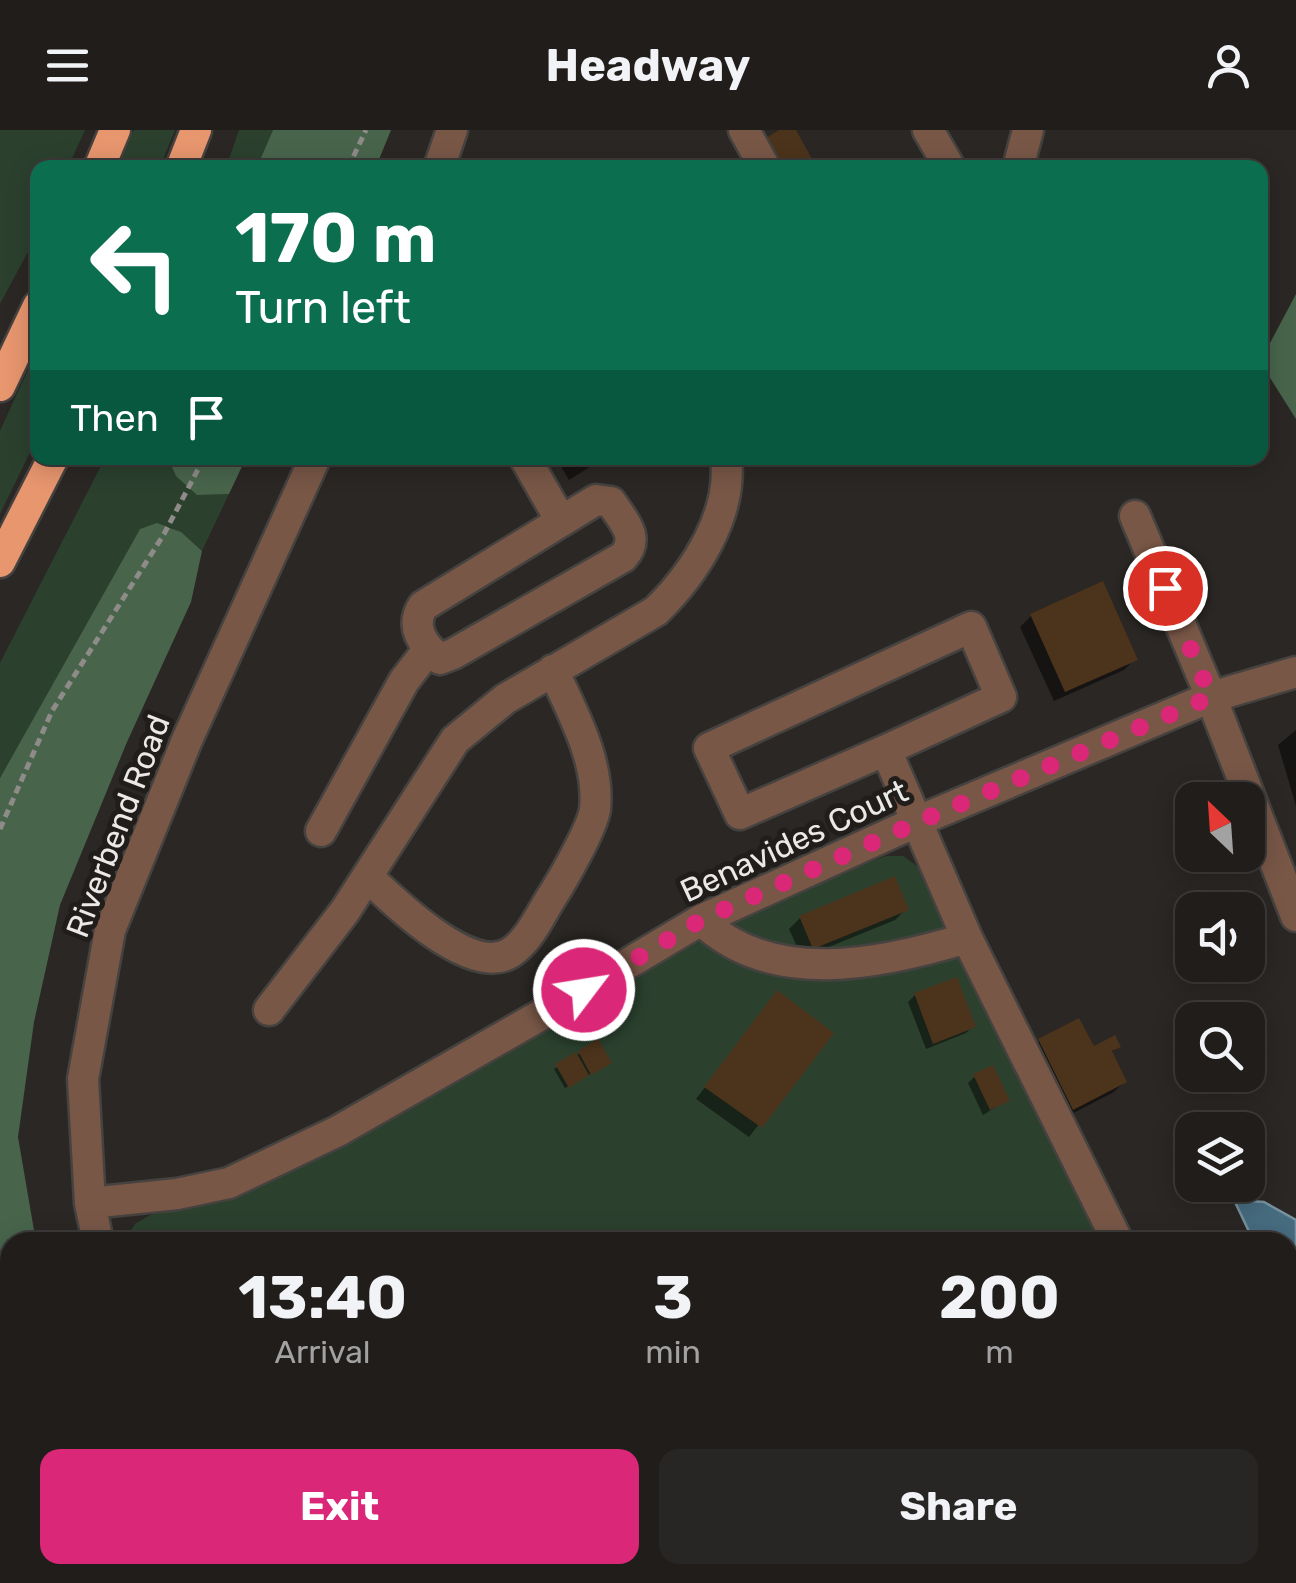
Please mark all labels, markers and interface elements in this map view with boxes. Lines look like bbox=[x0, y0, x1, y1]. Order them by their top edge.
icon: menu bbox=[40, 38, 95, 93]
icon: person bbox=[1201, 38, 1256, 93]
text: Headway bbox=[546, 39, 750, 92]
text: 170 m bbox=[235, 197, 437, 280]
icon: left bbox=[70, 200, 200, 330]
text: Turn left bbox=[235, 281, 411, 334]
icon: arrive bbox=[179, 390, 234, 445]
text: Then bbox=[70, 395, 159, 441]
pin bbox=[1123, 546, 1208, 631]
icon: arrive bbox=[1138, 561, 1193, 616]
street label: Riverbend Road bbox=[58, 709, 178, 943]
street label: Benavides Court bbox=[674, 772, 914, 910]
north arrow bbox=[1175, 782, 1265, 872]
map controls bbox=[1175, 782, 1265, 1202]
button: sound bbox=[1175, 892, 1265, 982]
position arrow bbox=[532, 938, 636, 1042]
button: search bbox=[1175, 1002, 1265, 1092]
button: layers bbox=[1175, 1112, 1265, 1202]
text: 13:40 bbox=[238, 1262, 407, 1333]
text: 3 bbox=[653, 1262, 693, 1333]
text: 200 bbox=[939, 1262, 1060, 1333]
text: Arrival bbox=[275, 1333, 371, 1371]
text: min bbox=[645, 1333, 701, 1371]
text: m bbox=[985, 1333, 1014, 1371]
button: Exit bbox=[40, 1449, 639, 1564]
button: Share bbox=[659, 1449, 1258, 1564]

